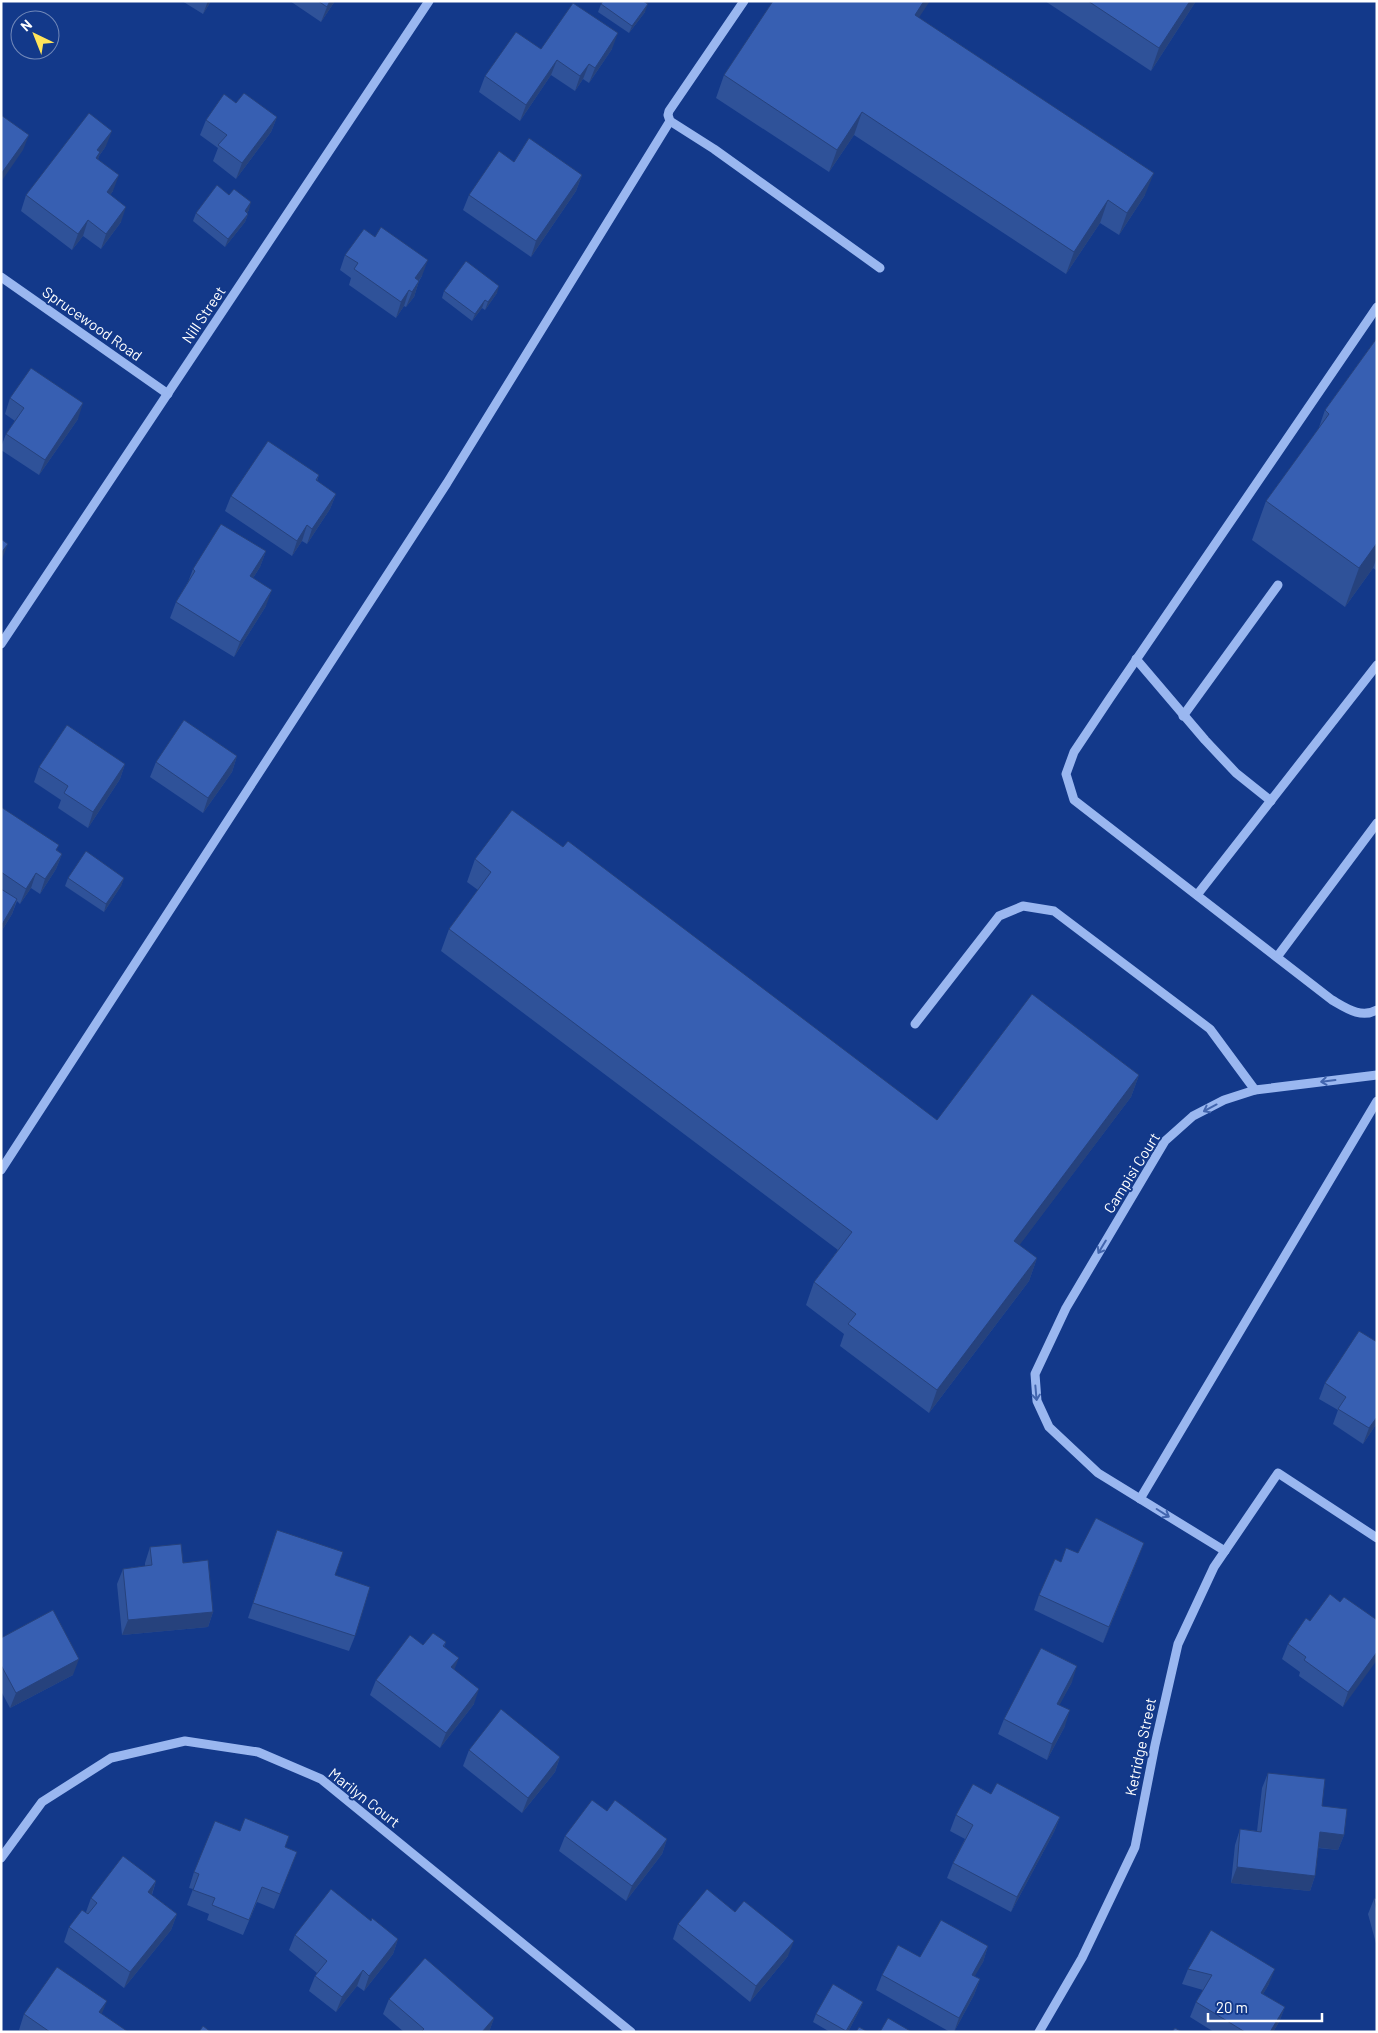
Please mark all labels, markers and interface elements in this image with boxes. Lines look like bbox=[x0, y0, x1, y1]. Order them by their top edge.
north arrow bbox=[10, 10, 60, 60]
text: N bbox=[17, 16, 35, 35]
street label: Sprucewood Road bbox=[39, 282, 146, 364]
street label: Nill Street bbox=[178, 283, 229, 346]
one-way arrow bbox=[1321, 1076, 1337, 1086]
one-way arrow bbox=[1203, 1103, 1218, 1113]
street label: Campisi Court bbox=[1099, 1129, 1163, 1216]
one-way arrow bbox=[1096, 1240, 1106, 1254]
one-way arrow bbox=[1032, 1385, 1041, 1401]
one-way arrow bbox=[1155, 1508, 1169, 1518]
street label: Ketridge Street bbox=[1121, 1696, 1159, 1797]
street label: Marilyn Court bbox=[325, 1764, 404, 1831]
scale bar bbox=[1208, 1990, 1322, 2022]
text: 20 m bbox=[1216, 1998, 1248, 2016]

